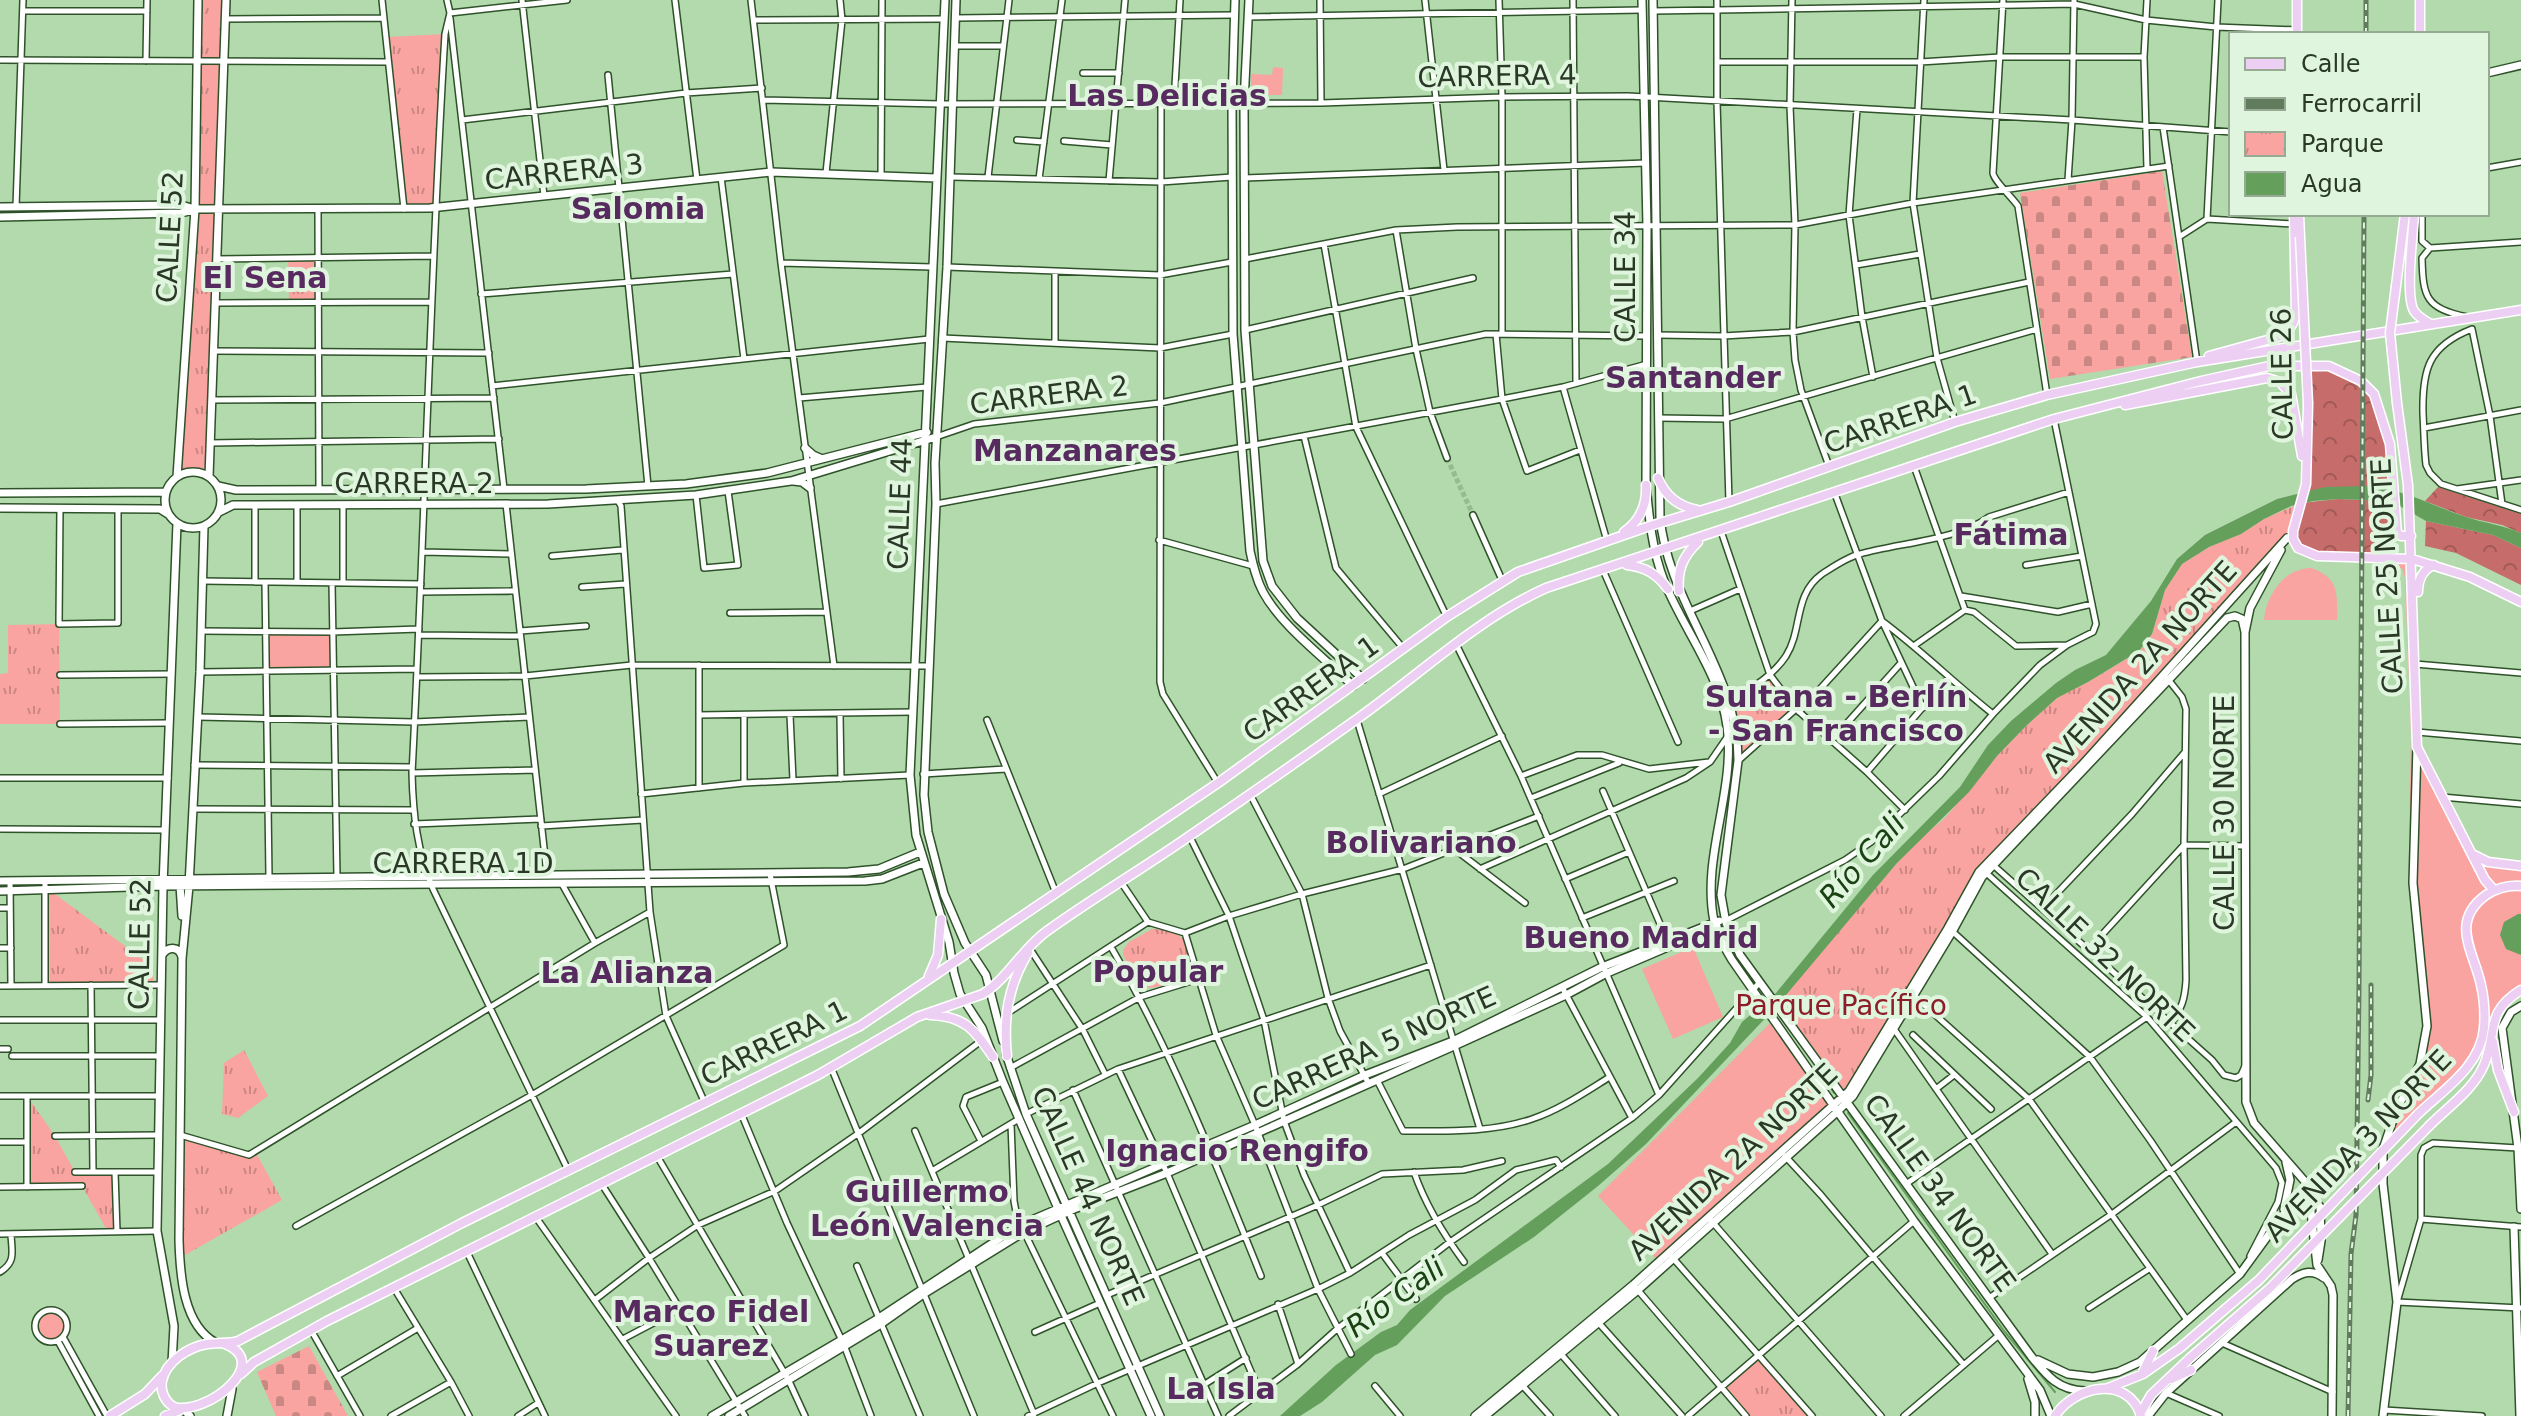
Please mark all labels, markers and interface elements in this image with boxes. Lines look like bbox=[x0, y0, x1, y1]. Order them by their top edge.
legend bbox=[2229, 32, 2489, 216]
text: Calle bbox=[2301, 50, 2361, 78]
street label: CARRERA 4 bbox=[1417, 58, 1577, 94]
district label: Las Delicias bbox=[1067, 78, 1267, 113]
text: Ferrocarril bbox=[2301, 90, 2422, 118]
text: Parque bbox=[2301, 130, 2384, 158]
street label: CARRERA 3 bbox=[483, 147, 645, 197]
street label: CALLE 52 bbox=[150, 170, 190, 304]
text: Agua bbox=[2301, 170, 2363, 198]
district label: Salomia bbox=[571, 191, 705, 226]
street label: CALLE 34 bbox=[1609, 211, 1642, 343]
district label: El Sena bbox=[203, 260, 327, 295]
street label: CALLE 26 bbox=[2264, 308, 2300, 440]
district label: Santander bbox=[1605, 360, 1781, 395]
street label: CARRERA 2 bbox=[968, 369, 1130, 421]
street label: CARRERA 1 bbox=[1819, 377, 1981, 461]
district label: Manzanares bbox=[973, 433, 1177, 468]
street label: CALLE 44 bbox=[881, 437, 919, 571]
street label: CALLE 25 NORTE bbox=[2364, 457, 2410, 695]
street label: CARRERA 2 bbox=[334, 467, 494, 500]
district label: Fátima bbox=[1953, 517, 2069, 552]
street label: AVENIDA 2A NORTE bbox=[2036, 554, 2244, 780]
street label: CARRERA 1 bbox=[1237, 629, 1385, 749]
district label: Sultana - Berlín - San Francisco bbox=[1705, 679, 1967, 748]
street label: CALLE 30 NORTE bbox=[2208, 695, 2241, 931]
water label: Río Cali bbox=[1812, 805, 1913, 914]
district label: Bolivariano bbox=[1325, 825, 1517, 860]
street label: CARRERA 1D bbox=[372, 847, 554, 880]
street label: CALLE 32 NORTE bbox=[2009, 861, 2201, 1049]
street label: CALLE 52 bbox=[122, 878, 158, 1010]
district label: Bueno Madrid bbox=[1523, 920, 1759, 955]
district label: Popular bbox=[1093, 954, 1224, 989]
district label: La Alianza bbox=[541, 955, 713, 990]
street label: CARRERA 5 NORTE bbox=[1247, 979, 1501, 1117]
park label: Parque Pacífico bbox=[1735, 989, 1947, 1022]
street label: CARRERA 1 bbox=[695, 993, 853, 1093]
street label: AVENIDA 3 NORTE bbox=[2258, 1043, 2458, 1249]
street label: AVENIDA 2A NORTE bbox=[1622, 1057, 1844, 1267]
street label: CALLE 44 NORTE bbox=[1025, 1081, 1151, 1311]
street label: CALLE 34 NORTE bbox=[1857, 1088, 2023, 1298]
district label: Ignacio Rengifo bbox=[1105, 1133, 1369, 1168]
district label: Guillermo León Valencia bbox=[810, 1174, 1044, 1243]
water label: Río Cali bbox=[1339, 1249, 1452, 1344]
district label: Marco Fidel Suarez bbox=[613, 1294, 809, 1363]
district label: La Isla bbox=[1166, 1371, 1276, 1406]

